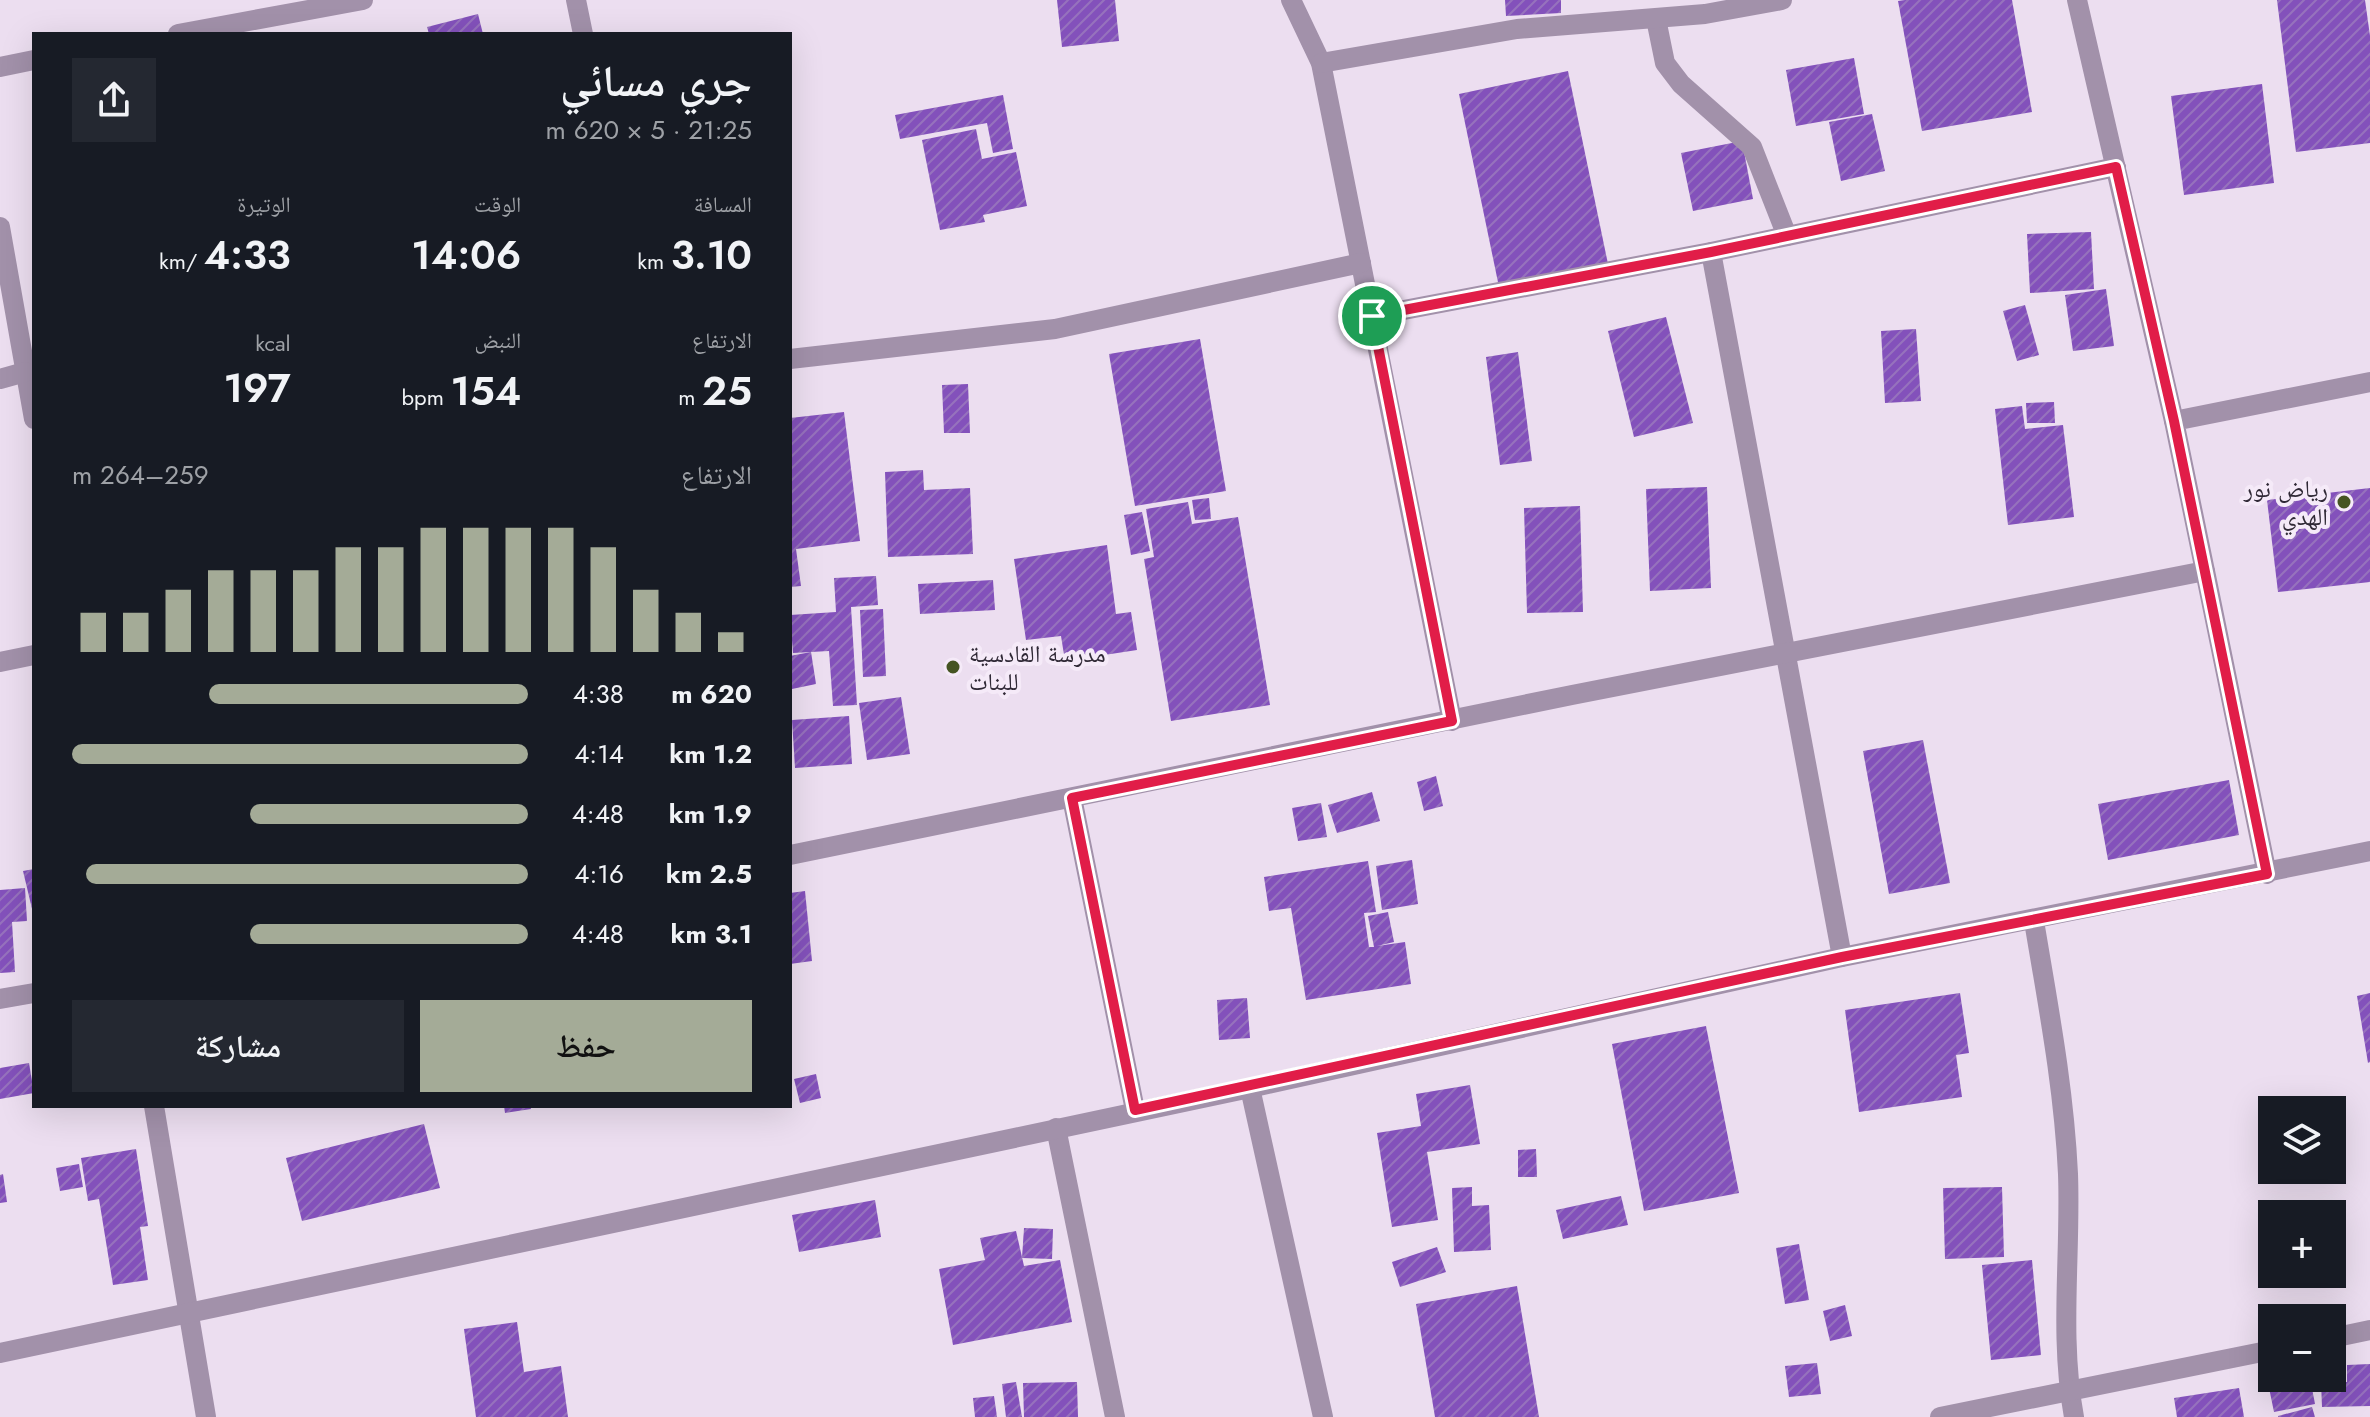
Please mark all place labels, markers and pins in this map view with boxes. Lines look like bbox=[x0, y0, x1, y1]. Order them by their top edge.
pin bbox=[1338, 282, 1406, 350]
place label: رياض نور الهدي bbox=[2243, 471, 2328, 536]
marker: رياض نور الهدي bbox=[2335, 493, 2353, 511]
place label: مدرسة القادسية للبنات bbox=[969, 636, 1106, 699]
marker: مدرسة القادسية للبنات bbox=[944, 658, 962, 676]

